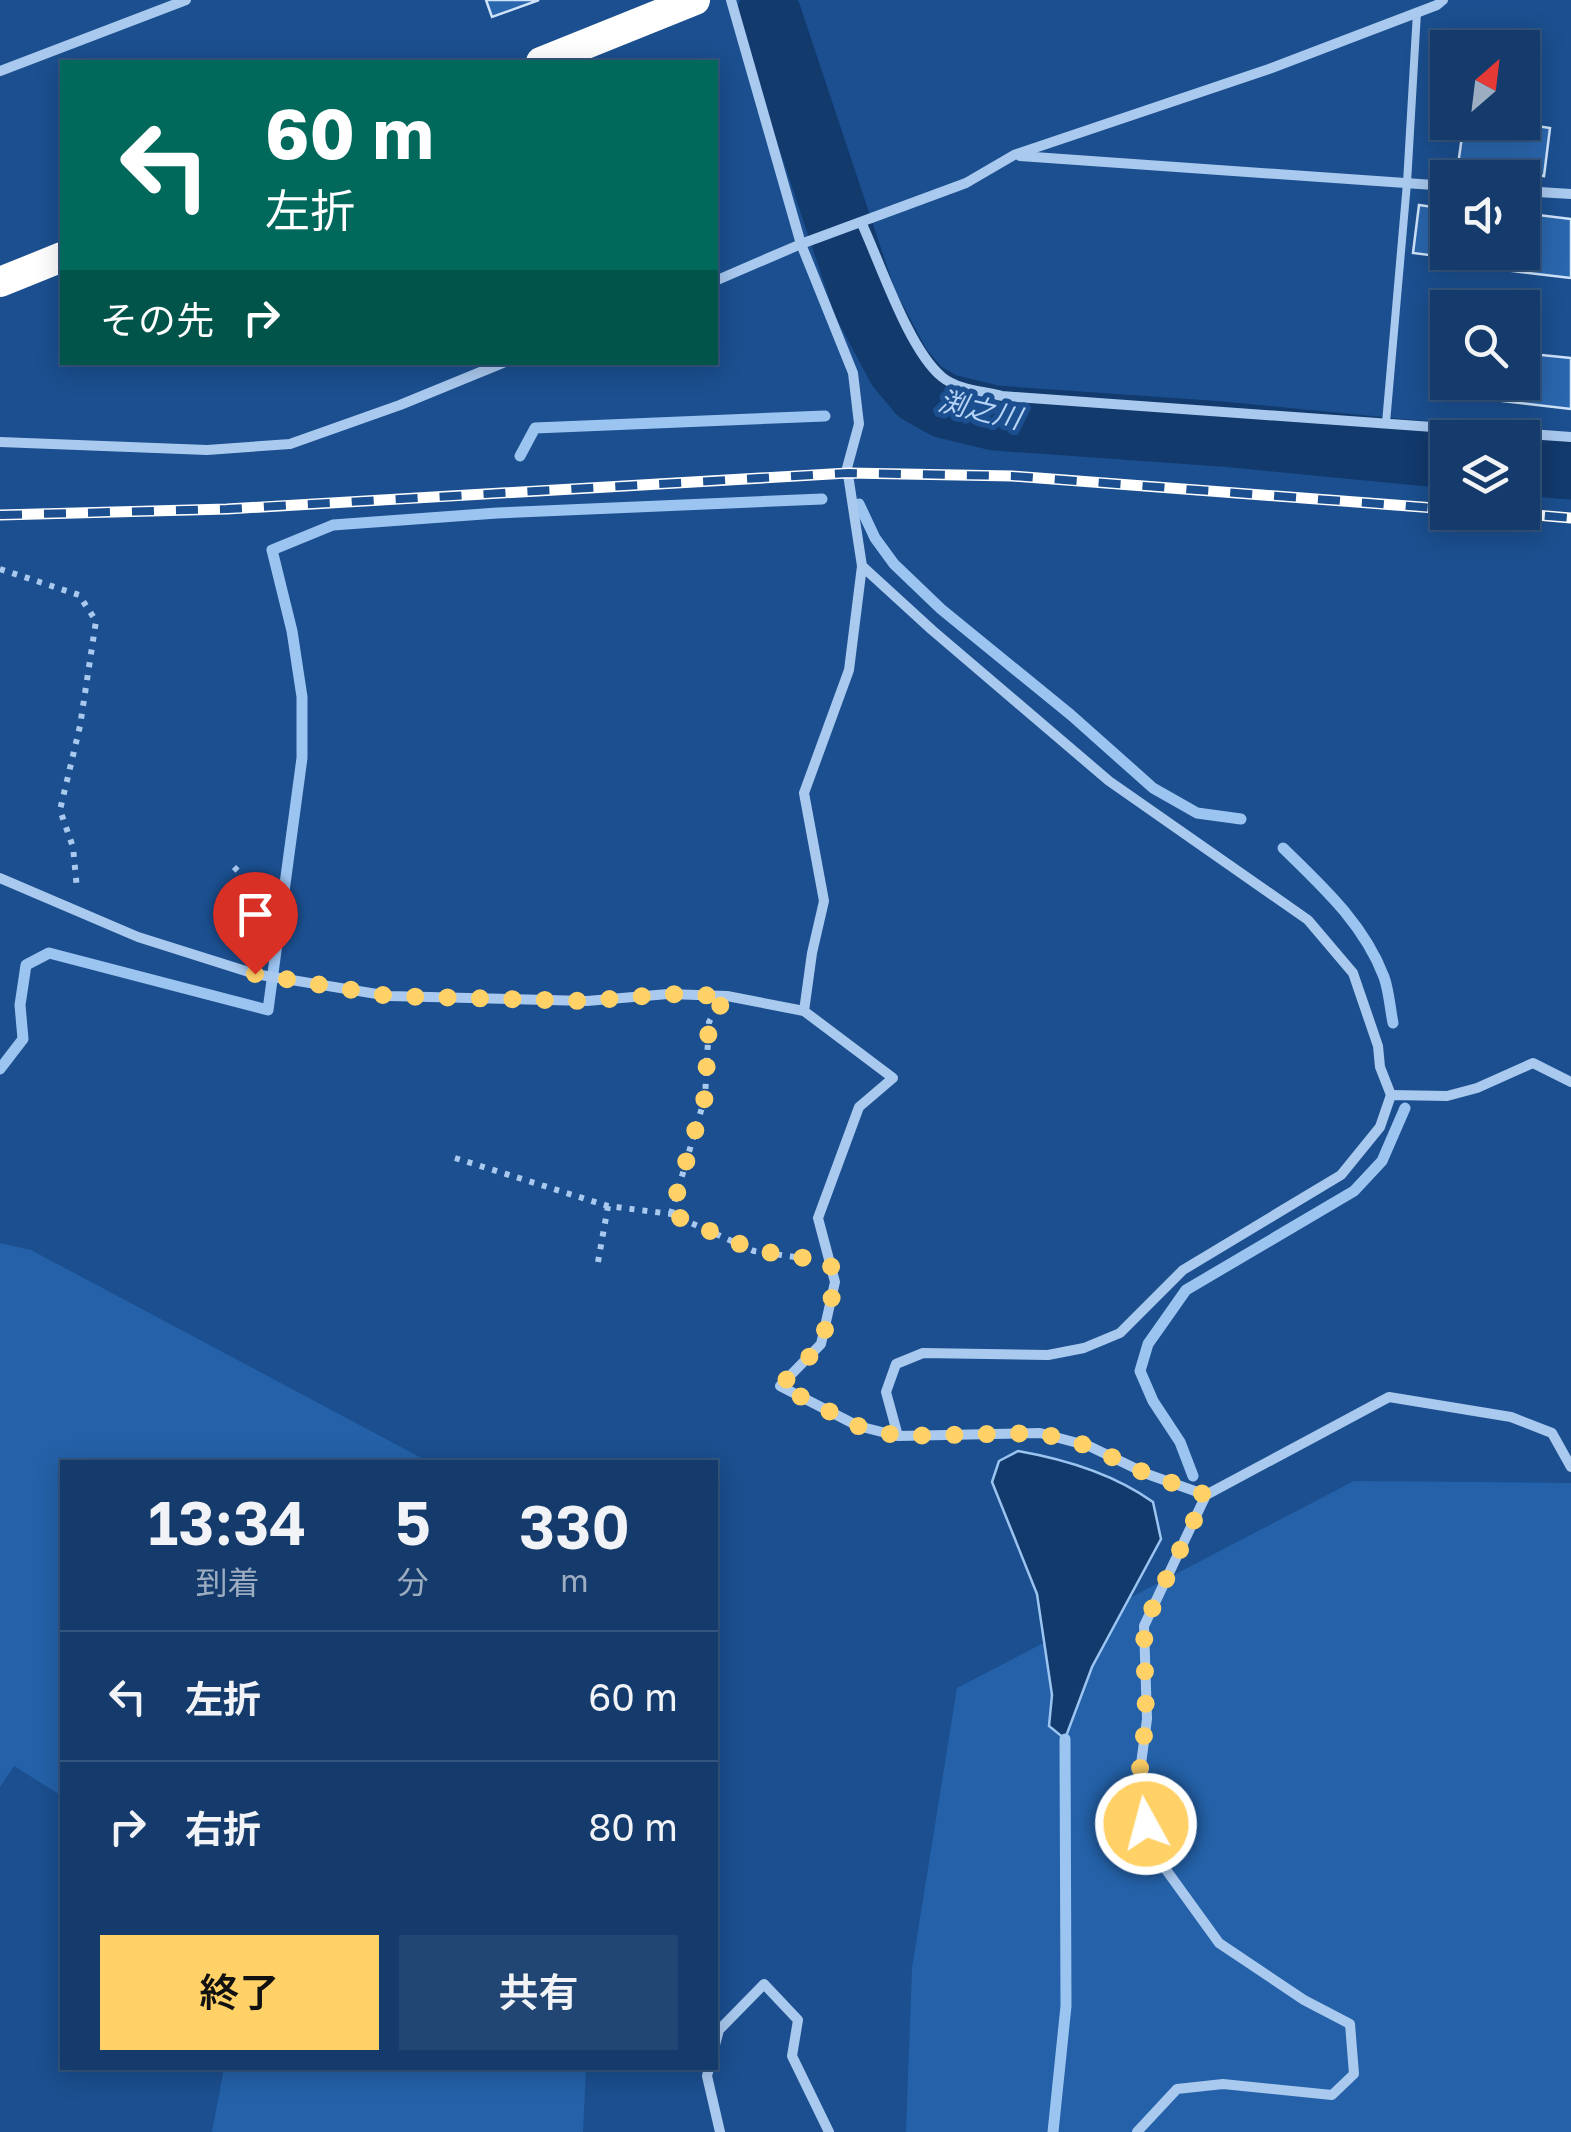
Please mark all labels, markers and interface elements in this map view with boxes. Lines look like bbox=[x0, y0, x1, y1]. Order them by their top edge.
north arrow bbox=[1430, 30, 1540, 140]
map controls bbox=[1430, 30, 1540, 530]
text: 60 m bbox=[265, 90, 434, 174]
icon: left bbox=[100, 100, 230, 230]
button: sound bbox=[1430, 160, 1540, 270]
text: 左折 bbox=[265, 183, 355, 237]
icon: right bbox=[234, 290, 289, 345]
button: search bbox=[1430, 290, 1540, 400]
text: その先 bbox=[100, 297, 214, 342]
water label: 渕之川 bbox=[935, 383, 1028, 435]
button: layers bbox=[1430, 420, 1540, 530]
pin bbox=[213, 872, 298, 975]
icon: arrive bbox=[228, 887, 283, 942]
text: 13:34 bbox=[148, 1486, 307, 1558]
text: 5 bbox=[395, 1486, 431, 1558]
text: 330 bbox=[519, 1490, 630, 1562]
text: m bbox=[560, 1561, 589, 1599]
text: 到着 bbox=[196, 1563, 260, 1601]
text: 分 bbox=[397, 1563, 429, 1601]
icon: left bbox=[100, 1669, 155, 1724]
text: 60 m bbox=[588, 1674, 678, 1719]
text: 左折 bbox=[185, 1676, 261, 1721]
position arrow bbox=[1094, 1772, 1198, 1876]
icon: right bbox=[100, 1799, 155, 1854]
text: 80 m bbox=[588, 1804, 678, 1849]
text: 右折 bbox=[185, 1806, 261, 1851]
button: 終了 bbox=[100, 1935, 379, 2050]
button: 共有 bbox=[399, 1935, 678, 2050]

